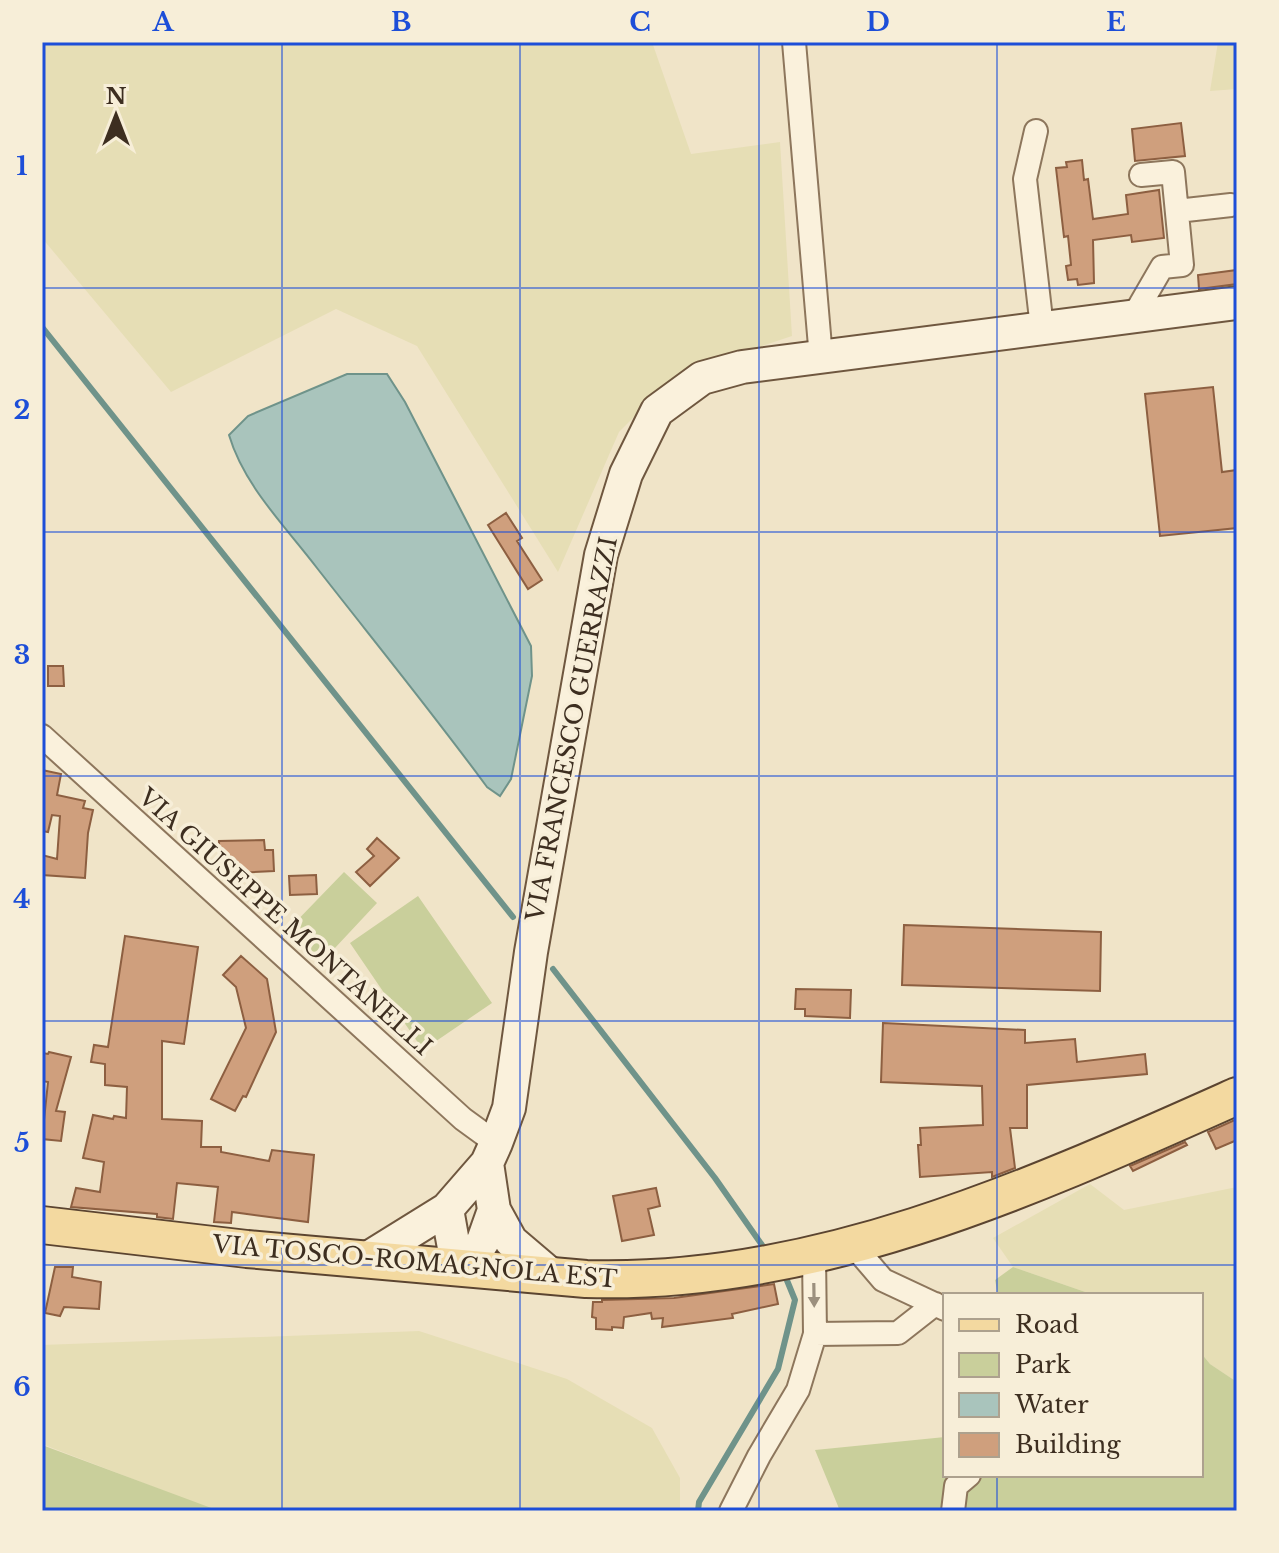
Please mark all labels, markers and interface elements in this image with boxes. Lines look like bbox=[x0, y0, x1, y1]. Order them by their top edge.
text: A bbox=[151, 6, 174, 38]
text: B bbox=[391, 6, 411, 38]
text: C bbox=[629, 6, 651, 38]
text: D bbox=[866, 6, 890, 38]
text: E bbox=[1106, 6, 1126, 38]
north arrow bbox=[76, 76, 156, 156]
text: N bbox=[106, 83, 127, 110]
text: 1 bbox=[16, 150, 28, 182]
text: 2 bbox=[14, 394, 30, 426]
street label: VIA FRANCESCO GUERRAZZI bbox=[520, 534, 623, 925]
text: 3 bbox=[14, 639, 30, 671]
street label: VIA GIUSEPPE MONTANELLI bbox=[132, 782, 438, 1061]
text: 4 bbox=[13, 883, 31, 915]
text: 5 bbox=[14, 1127, 30, 1159]
street label: VIA TOSCO-ROMAGNOLA EST bbox=[211, 1229, 619, 1294]
one-way arrow bbox=[808, 1283, 820, 1308]
legend bbox=[943, 1293, 1203, 1477]
text: Road bbox=[1015, 1310, 1079, 1339]
text: Park bbox=[1015, 1350, 1071, 1379]
text: 6 bbox=[13, 1371, 31, 1403]
text: Water bbox=[1014, 1390, 1089, 1419]
text: Building bbox=[1015, 1430, 1121, 1459]

